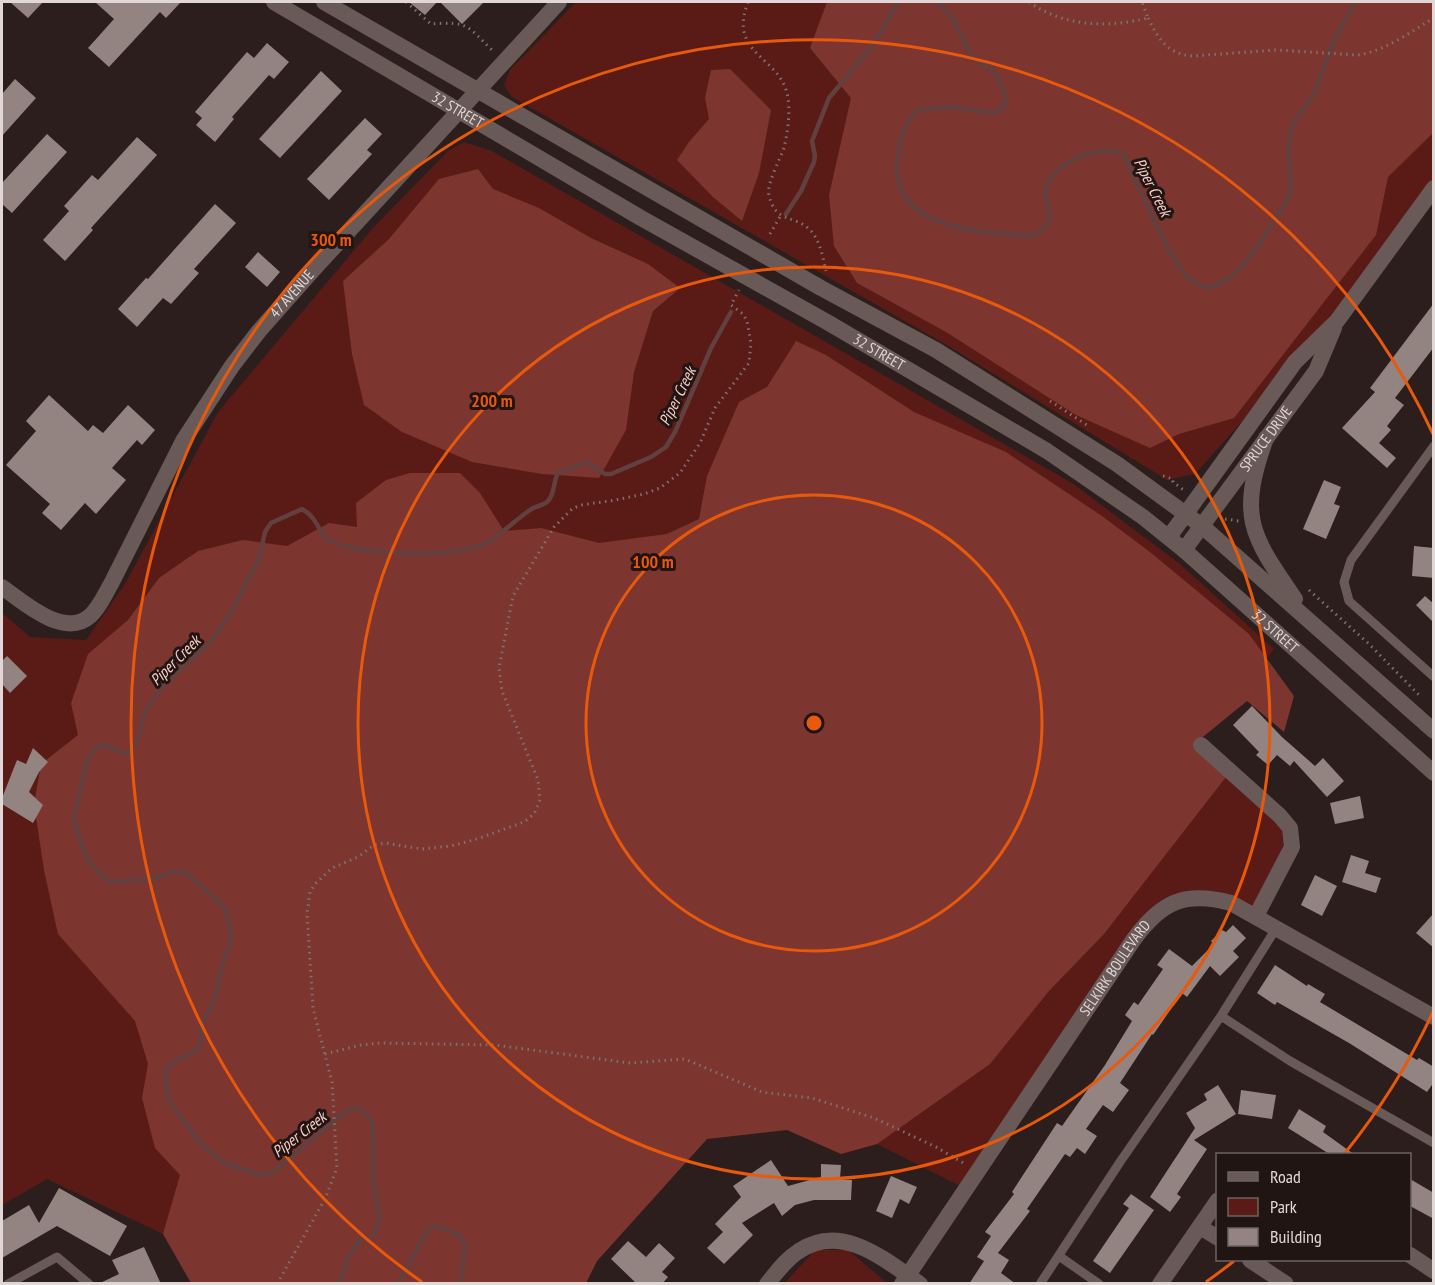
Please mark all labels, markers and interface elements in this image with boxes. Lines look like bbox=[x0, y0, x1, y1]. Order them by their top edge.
street label: 32 STREET bbox=[429, 87, 487, 132]
water label: Piper Creek bbox=[1130, 154, 1177, 221]
text: 300 m bbox=[310, 228, 352, 251]
street label: 47 AVENUE bbox=[265, 266, 318, 321]
street label: 32 STREET bbox=[850, 329, 909, 375]
water label: Piper Creek bbox=[654, 362, 701, 429]
text: 200 m bbox=[471, 389, 513, 412]
street label: SPRUCE DRIVE bbox=[1235, 402, 1296, 475]
text: 100 m bbox=[632, 550, 674, 573]
street label: 32 STREET bbox=[1248, 605, 1303, 657]
water label: Piper Creek bbox=[146, 629, 206, 689]
centre of rings bbox=[804, 713, 824, 733]
street label: SELKIRK BOULEVARD bbox=[1075, 916, 1154, 1019]
water label: Piper Creek bbox=[268, 1106, 331, 1161]
legend bbox=[1216, 1153, 1411, 1261]
text: Road bbox=[1270, 1165, 1301, 1188]
text: Park bbox=[1270, 1195, 1297, 1218]
text: Building bbox=[1270, 1225, 1322, 1248]

